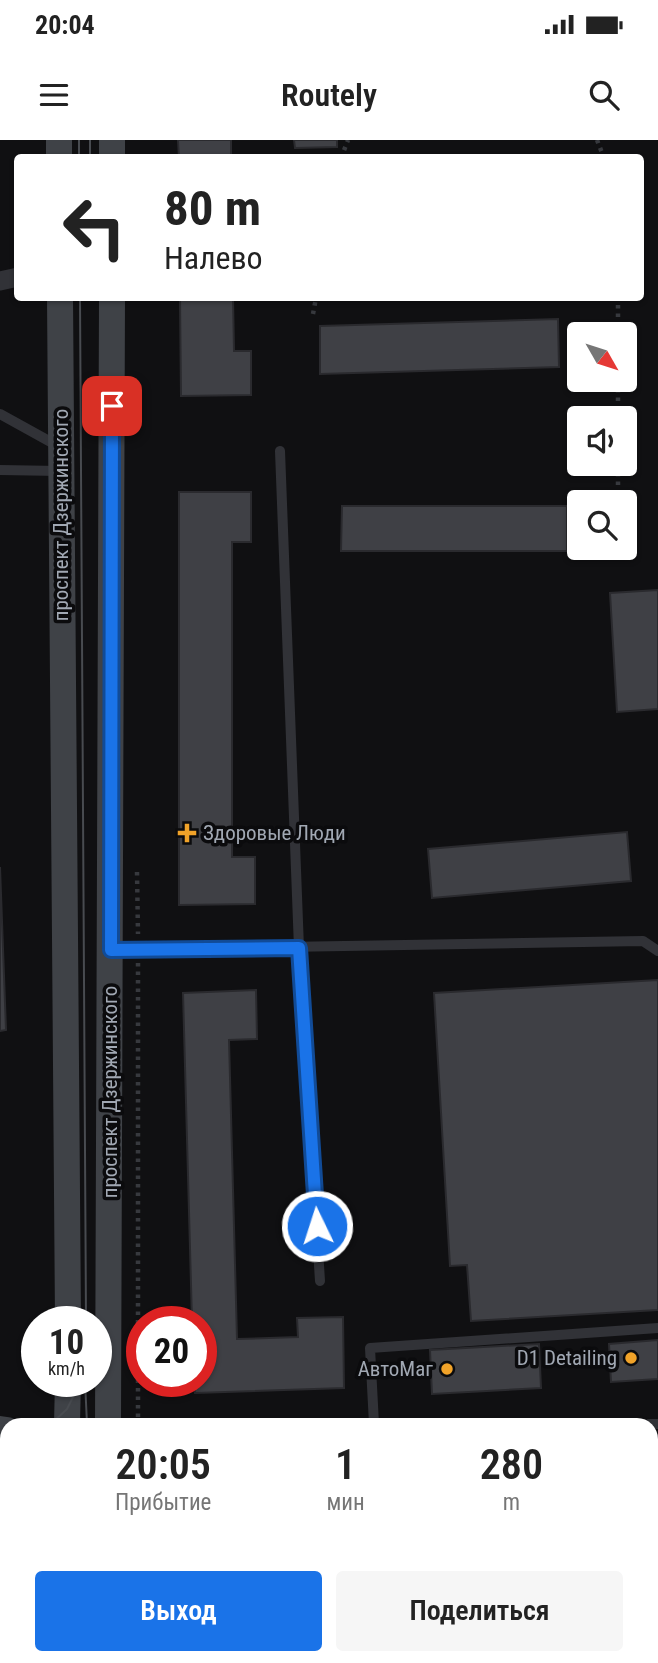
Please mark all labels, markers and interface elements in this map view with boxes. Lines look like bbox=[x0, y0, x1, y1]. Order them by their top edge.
text: 20:04 bbox=[35, 10, 95, 40]
icon: menu bbox=[35, 76, 73, 114]
text: Routely bbox=[281, 76, 377, 114]
icon: search bbox=[585, 76, 623, 114]
text: 80 m bbox=[164, 180, 261, 237]
icon: left bbox=[49, 182, 140, 273]
text: Налево bbox=[164, 239, 263, 277]
north arrow bbox=[567, 322, 637, 392]
map controls bbox=[567, 322, 637, 560]
pin bbox=[82, 376, 142, 436]
icon: arrive bbox=[93, 387, 131, 425]
button: sound bbox=[567, 406, 637, 476]
street label: проспект Дзержинского bbox=[49, 409, 73, 621]
button: search bbox=[567, 490, 637, 560]
place label: Здоровые Люди bbox=[203, 821, 346, 845]
marker: Здоровые Люди bbox=[177, 823, 197, 843]
street label: проспект Дзержинского bbox=[98, 986, 122, 1198]
position arrow bbox=[280, 1189, 354, 1263]
speed limit sign: 20 bbox=[126, 1306, 217, 1397]
text: 10 bbox=[49, 1322, 84, 1363]
place label: D1 Detailing bbox=[517, 1346, 617, 1370]
marker: D1 Detailing bbox=[623, 1350, 639, 1366]
place label: АвтоМаг bbox=[358, 1357, 433, 1381]
text: km/h bbox=[48, 1358, 85, 1379]
marker: АвтоМаг bbox=[439, 1361, 455, 1377]
text: 20:05 bbox=[115, 1440, 211, 1489]
text: 1 bbox=[335, 1440, 356, 1489]
text: 280 bbox=[480, 1440, 543, 1489]
text: Прибытие bbox=[115, 1489, 211, 1516]
text: мин bbox=[326, 1489, 365, 1516]
text: m bbox=[503, 1489, 520, 1516]
button: Выход bbox=[35, 1571, 322, 1651]
button: Поделиться bbox=[336, 1571, 623, 1651]

